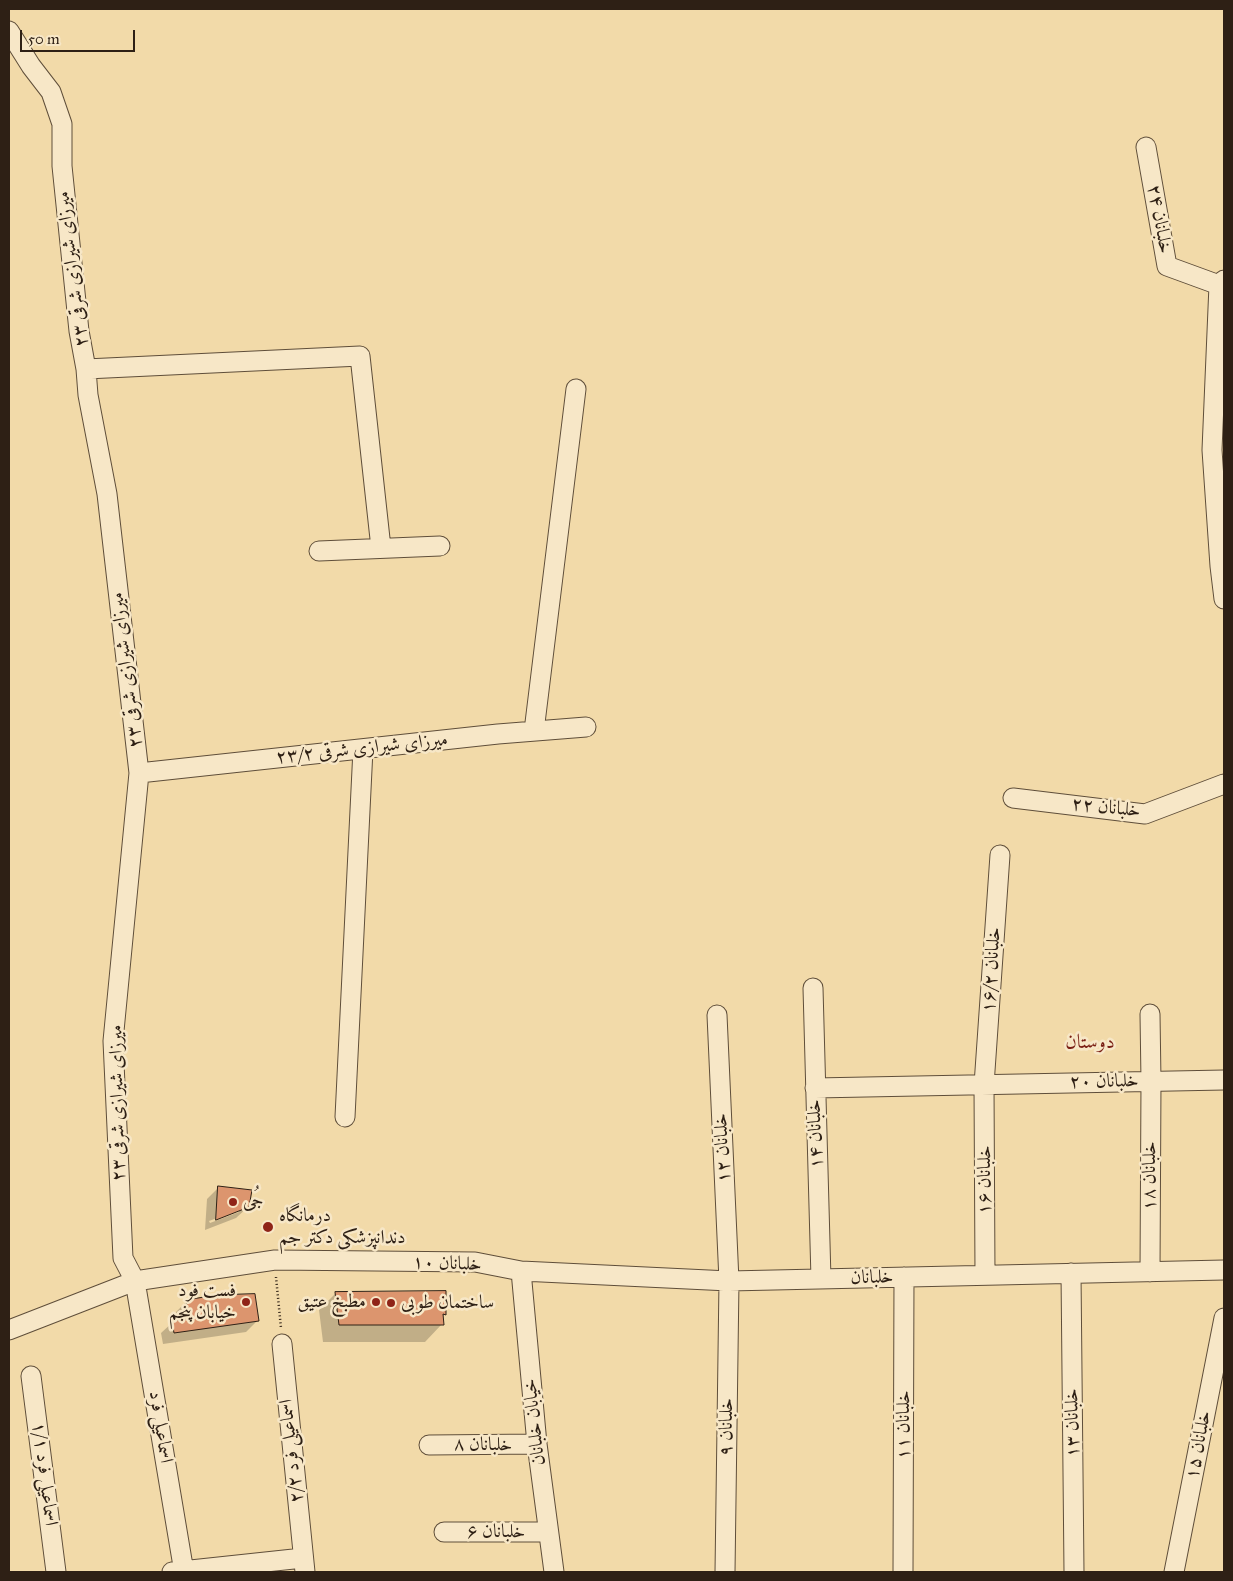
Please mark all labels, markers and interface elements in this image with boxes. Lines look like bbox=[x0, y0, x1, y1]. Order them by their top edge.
scale bar bbox=[22, 20, 138, 52]
text: 50 m bbox=[28, 30, 60, 48]
street label: ۲۴ خلبانان bbox=[1142, 183, 1176, 255]
street label: ۲۳ میرزای شیرازی شرقی bbox=[52, 190, 94, 348]
street label: ۲۳ میرزای شیرازی شرقی bbox=[106, 591, 148, 749]
street label: ۲۳/۲ میرزای شیرازی شرقی bbox=[275, 729, 449, 769]
street label: ۲۲ خلبانان bbox=[1070, 793, 1142, 823]
street label: ۱۶/۲ خلبانان bbox=[978, 926, 1006, 1014]
street label: ۲۳ میرزای شیرازی شرقی bbox=[105, 1025, 131, 1181]
district label: دوستان bbox=[1065, 1031, 1115, 1055]
street label: ۲۰ خلبانان bbox=[1069, 1070, 1139, 1094]
street label: ۱۴ خلبانان bbox=[803, 1099, 829, 1169]
street label: ۱۲ خلبانان bbox=[710, 1113, 736, 1183]
street label: ۱۸ خلبانان bbox=[1139, 1141, 1161, 1211]
street label: ۱۶ خلبانان bbox=[974, 1145, 996, 1215]
place label: جُی bbox=[243, 1191, 264, 1213]
marker: جُی bbox=[227, 1196, 239, 1208]
place label: درمانگاه دندانپزشکی دکتر جم bbox=[279, 1205, 405, 1249]
marker: درمانگاه دندانپزشکی دکتر جم bbox=[261, 1220, 275, 1234]
street label: ۱۰ خلبانان bbox=[412, 1251, 482, 1277]
street label: خلبانان bbox=[850, 1266, 894, 1290]
place label: فست فود خیابان پنجم bbox=[169, 1280, 236, 1324]
place label: مطبخ عتیق bbox=[297, 1291, 366, 1313]
place label: ساختمان طوبی bbox=[401, 1292, 494, 1314]
marker: فست فود خیابان پنجم bbox=[240, 1296, 252, 1308]
marker: مطبخ عتیق bbox=[370, 1296, 382, 1308]
marker: ساختمان طوبی bbox=[385, 1297, 397, 1309]
street label: خیابان خلبانان bbox=[519, 1377, 551, 1467]
street label: ۱۳ خلبانان bbox=[1061, 1388, 1085, 1458]
street label: اسماعیلی فرد bbox=[143, 1389, 177, 1465]
street label: ۱۱ خلبانان bbox=[893, 1390, 915, 1460]
street label: ۲/۲ اسماعیلی فرد bbox=[275, 1398, 309, 1504]
street label: ۹ خلبانان bbox=[715, 1398, 739, 1456]
street label: ۱۵ خلبانان bbox=[1181, 1409, 1217, 1481]
street label: ۱/۱ اسماعیلی فرد bbox=[26, 1421, 62, 1527]
street label: ۸ خلبانان bbox=[454, 1434, 512, 1456]
street label: ۶ خلبانان bbox=[467, 1521, 525, 1543]

